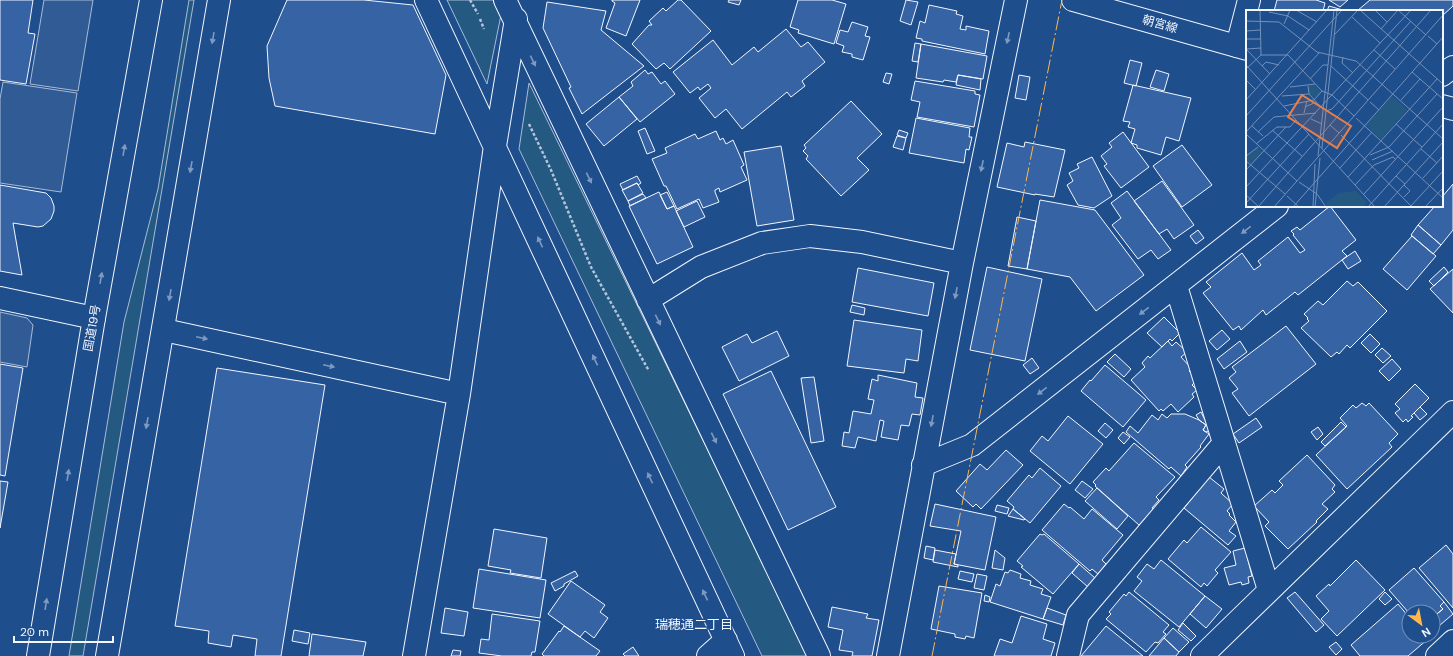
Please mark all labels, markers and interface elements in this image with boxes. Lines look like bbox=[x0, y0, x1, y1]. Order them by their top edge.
inset map bbox=[1246, 10, 1443, 207]
street label: 朝宮線 bbox=[1140, 11, 1180, 37]
one-way arrow bbox=[210, 32, 216, 45]
one-way arrow bbox=[1005, 32, 1011, 44]
one-way arrow bbox=[530, 55, 536, 66]
one-way arrow bbox=[121, 144, 127, 156]
one-way arrow bbox=[979, 159, 985, 172]
one-way arrow bbox=[188, 161, 194, 173]
one-way arrow bbox=[586, 172, 592, 183]
one-way arrow bbox=[1241, 226, 1252, 235]
one-way arrow bbox=[537, 236, 543, 248]
one-way arrow bbox=[98, 272, 104, 284]
one-way arrow bbox=[953, 287, 959, 299]
one-way arrow bbox=[166, 289, 172, 301]
street label: 国道19号 bbox=[80, 303, 104, 353]
one-way arrow bbox=[1139, 306, 1150, 315]
one-way arrow bbox=[655, 315, 661, 326]
one-way arrow bbox=[196, 335, 208, 341]
one-way arrow bbox=[592, 354, 598, 366]
one-way arrow bbox=[323, 363, 335, 369]
one-way arrow bbox=[1036, 386, 1047, 395]
one-way arrow bbox=[928, 414, 934, 427]
one-way arrow bbox=[144, 417, 150, 429]
one-way arrow bbox=[711, 432, 717, 443]
one-way arrow bbox=[65, 469, 71, 482]
one-way arrow bbox=[647, 472, 653, 483]
one-way arrow bbox=[702, 590, 708, 601]
one-way arrow bbox=[44, 598, 50, 610]
north arrow bbox=[1401, 604, 1441, 644]
district label: 瑞穂通二丁目 bbox=[655, 616, 733, 633]
scale bar bbox=[14, 618, 113, 644]
text: 20 m bbox=[20, 624, 49, 640]
text: N bbox=[1419, 624, 1433, 641]

